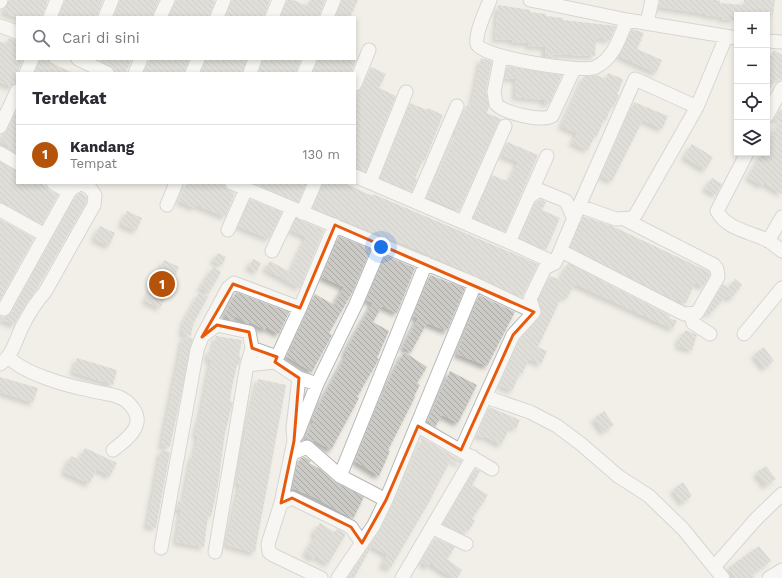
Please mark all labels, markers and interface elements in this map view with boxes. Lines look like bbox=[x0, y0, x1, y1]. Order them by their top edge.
map controls bbox=[734, 12, 770, 156]
button: + bbox=[734, 12, 770, 48]
search box bbox=[16, 16, 356, 60]
icon: search bbox=[30, 27, 52, 49]
text: Cari di sini bbox=[62, 29, 140, 47]
button: − bbox=[734, 48, 770, 84]
button: locate bbox=[734, 84, 770, 120]
text: Terdekat bbox=[32, 88, 107, 108]
button: layers bbox=[734, 120, 770, 156]
text: Kandang bbox=[70, 138, 134, 156]
text: 1 bbox=[42, 147, 48, 162]
text: 130 m bbox=[302, 147, 340, 162]
text: Tempat bbox=[70, 156, 117, 171]
your location bbox=[371, 237, 391, 257]
pin: 1 bbox=[149, 269, 175, 299]

